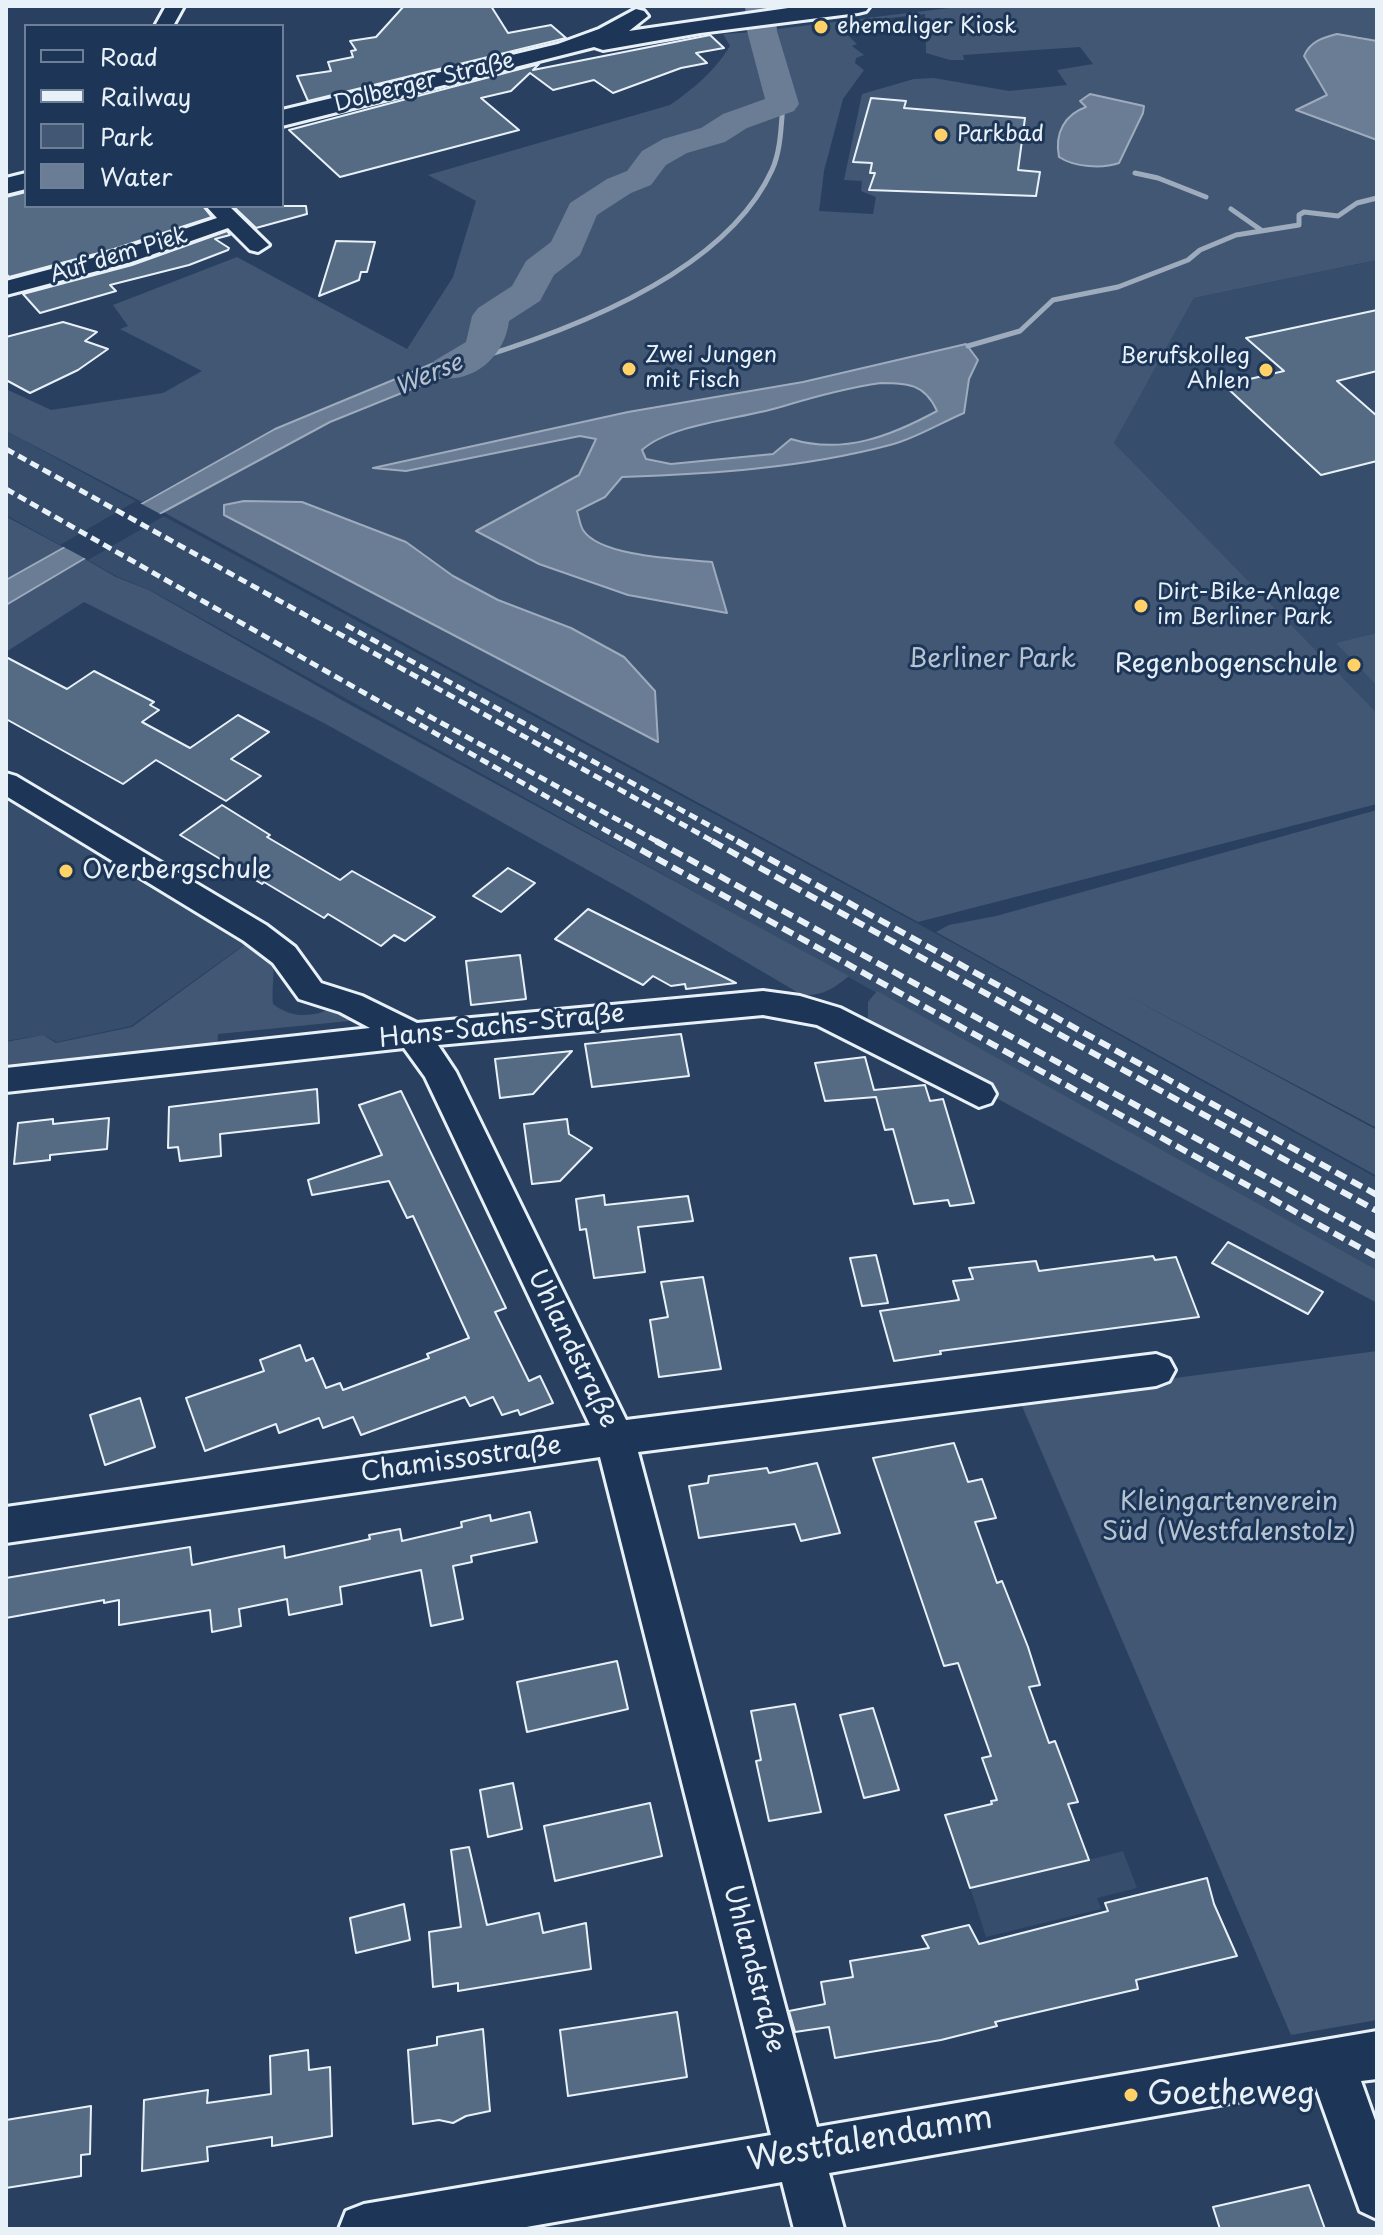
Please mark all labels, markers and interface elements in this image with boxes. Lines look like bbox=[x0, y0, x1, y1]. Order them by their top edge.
place label: ehemaliger Kiosk bbox=[837, 14, 1017, 40]
marker: ehemaliger Kiosk bbox=[812, 18, 830, 36]
legend bbox=[24, 24, 284, 208]
text: Road bbox=[100, 38, 158, 74]
street label: Dolberger Straße bbox=[331, 48, 517, 118]
text: Railway bbox=[100, 78, 191, 114]
text: Park bbox=[100, 118, 154, 154]
place label: Parkbad bbox=[957, 122, 1044, 148]
marker: Parkbad bbox=[932, 126, 950, 144]
text: Water bbox=[100, 158, 172, 194]
street label: Auf dem Piek bbox=[47, 223, 191, 289]
place label: Zwei Jungen mit Fisch bbox=[645, 343, 777, 394]
place label: Berufskolleg Ahlen bbox=[1120, 344, 1250, 396]
water label: Werse bbox=[391, 349, 467, 403]
marker: Zwei Jungen mit Fisch bbox=[620, 360, 638, 378]
marker: Berufskolleg Ahlen bbox=[1257, 361, 1275, 379]
place label: Dirt-Bike-Anlage im Berliner Park bbox=[1157, 580, 1340, 632]
marker: Dirt-Bike-Anlage im Berliner Park bbox=[1132, 597, 1150, 615]
park label: Berliner Park bbox=[908, 644, 1076, 676]
place label: Regenbogenschule bbox=[1115, 649, 1338, 681]
marker: Regenbogenschule bbox=[1345, 656, 1363, 674]
place label: Overbergschule bbox=[82, 855, 272, 887]
marker: Overbergschule bbox=[57, 862, 75, 880]
street label: Hans-Sachs-Straße bbox=[378, 999, 626, 1055]
street label: Uhlandstraße bbox=[520, 1265, 624, 1433]
street label: Chamissostraße bbox=[359, 1430, 563, 1490]
park label: Kleingartenverein Süd (Westfalenstolz) bbox=[1102, 1487, 1356, 1548]
street label: Uhlandstraße bbox=[716, 1882, 790, 2056]
place label: Goetheweg bbox=[1147, 2076, 1315, 2114]
marker: Goetheweg bbox=[1122, 2086, 1140, 2104]
street label: Westfalendamm bbox=[744, 2100, 996, 2180]

